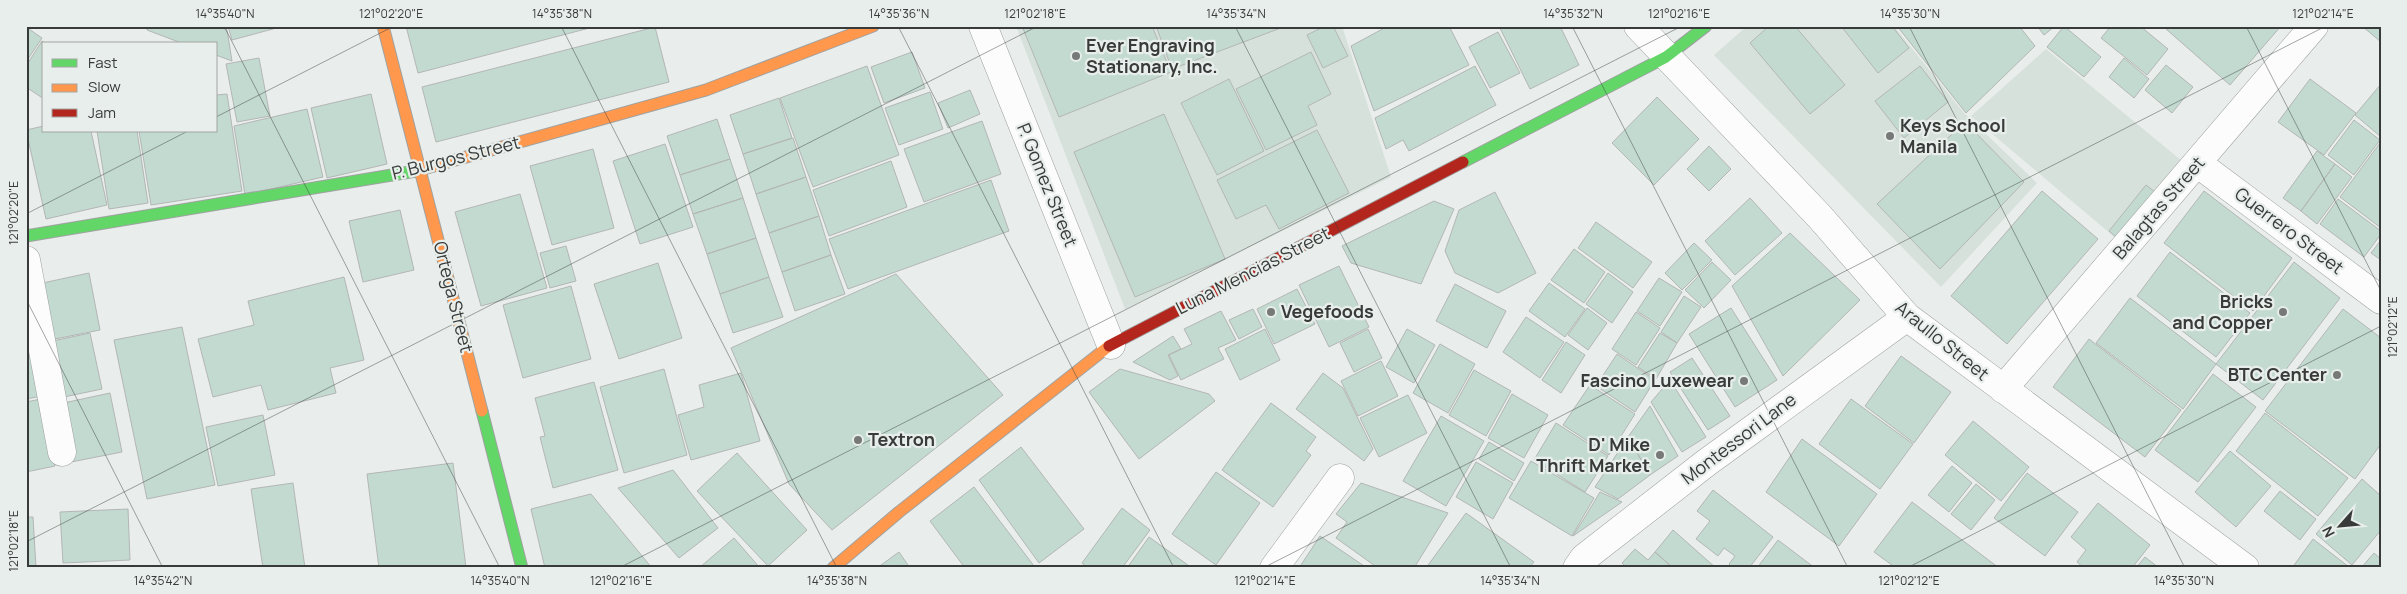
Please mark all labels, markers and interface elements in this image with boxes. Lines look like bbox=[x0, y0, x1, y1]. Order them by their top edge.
text: 14°35'40"N bbox=[195, 5, 255, 22]
text: 121°02'20"E bbox=[359, 5, 423, 22]
text: 14°35'38"N bbox=[532, 5, 592, 22]
text: 14°35'36"N bbox=[869, 5, 929, 22]
text: 121°02'18"E bbox=[1004, 5, 1066, 22]
text: 14°35'34"N bbox=[1206, 5, 1266, 22]
text: 14°35'32"N bbox=[1543, 5, 1603, 22]
text: 121°02'16"E bbox=[1648, 5, 1710, 22]
text: 14°35'30"N bbox=[1880, 5, 1940, 22]
text: 121°02'14"E bbox=[2292, 5, 2354, 22]
place label: Ever Engraving Stationary, Inc. bbox=[1086, 33, 1218, 78]
legend bbox=[42, 42, 218, 132]
marker: Ever Engraving Stationary, Inc. bbox=[1070, 50, 1082, 62]
text: Fast bbox=[88, 52, 117, 73]
text: Slow bbox=[88, 76, 121, 97]
text: Jam bbox=[88, 102, 116, 123]
place label: Keys School Manila bbox=[1900, 113, 2006, 158]
street label: P. Gomez Street bbox=[1012, 119, 1084, 250]
street label: P. Burgos Street bbox=[389, 130, 522, 185]
marker: Keys School Manila bbox=[1884, 130, 1896, 142]
street label: Balagtas Street bbox=[2107, 151, 2210, 264]
text: 121°02'20"E bbox=[5, 181, 22, 245]
street label: Guerrero Street bbox=[2230, 181, 2349, 279]
street label: Luna Mencias Street bbox=[1171, 221, 1334, 319]
street label: Ortega Street bbox=[429, 239, 479, 355]
place label: Bricks and Copper bbox=[2172, 289, 2273, 334]
street label: Araullo Street bbox=[1891, 295, 1994, 385]
text: 121°02'12"E bbox=[2384, 296, 2401, 358]
place label: Vegefoods bbox=[1281, 299, 1374, 323]
marker: Vegefoods bbox=[1265, 306, 1277, 318]
marker: Bricks and Copper bbox=[2277, 306, 2289, 318]
place label: BTC Center bbox=[2228, 362, 2327, 386]
place label: Fascino Luxewear bbox=[1581, 368, 1734, 392]
marker: BTC Center bbox=[2331, 369, 2343, 381]
marker: Fascino Luxewear bbox=[1738, 375, 1750, 387]
street label: Montessori Lane bbox=[1676, 387, 1801, 489]
place label: Textron bbox=[868, 427, 935, 451]
place label: D' Mike Thrift Market bbox=[1536, 432, 1650, 477]
marker: Textron bbox=[852, 434, 864, 446]
marker: D' Mike Thrift Market bbox=[1654, 449, 1666, 461]
north arrow bbox=[2314, 502, 2364, 552]
text: 121°02'18"E bbox=[5, 510, 22, 572]
text: N bbox=[2317, 523, 2339, 541]
text: 14°35'42"N bbox=[134, 572, 192, 589]
text: 14°35'40"N bbox=[470, 572, 530, 589]
text: 121°02'16"E bbox=[590, 572, 652, 589]
text: 14°35'38"N bbox=[807, 572, 867, 589]
text: 121°02'14"E bbox=[1234, 572, 1296, 589]
text: 14°35'34"N bbox=[1480, 572, 1540, 589]
text: 121°02'12"E bbox=[1878, 572, 1940, 589]
text: 14°35'30"N bbox=[2154, 572, 2214, 589]

